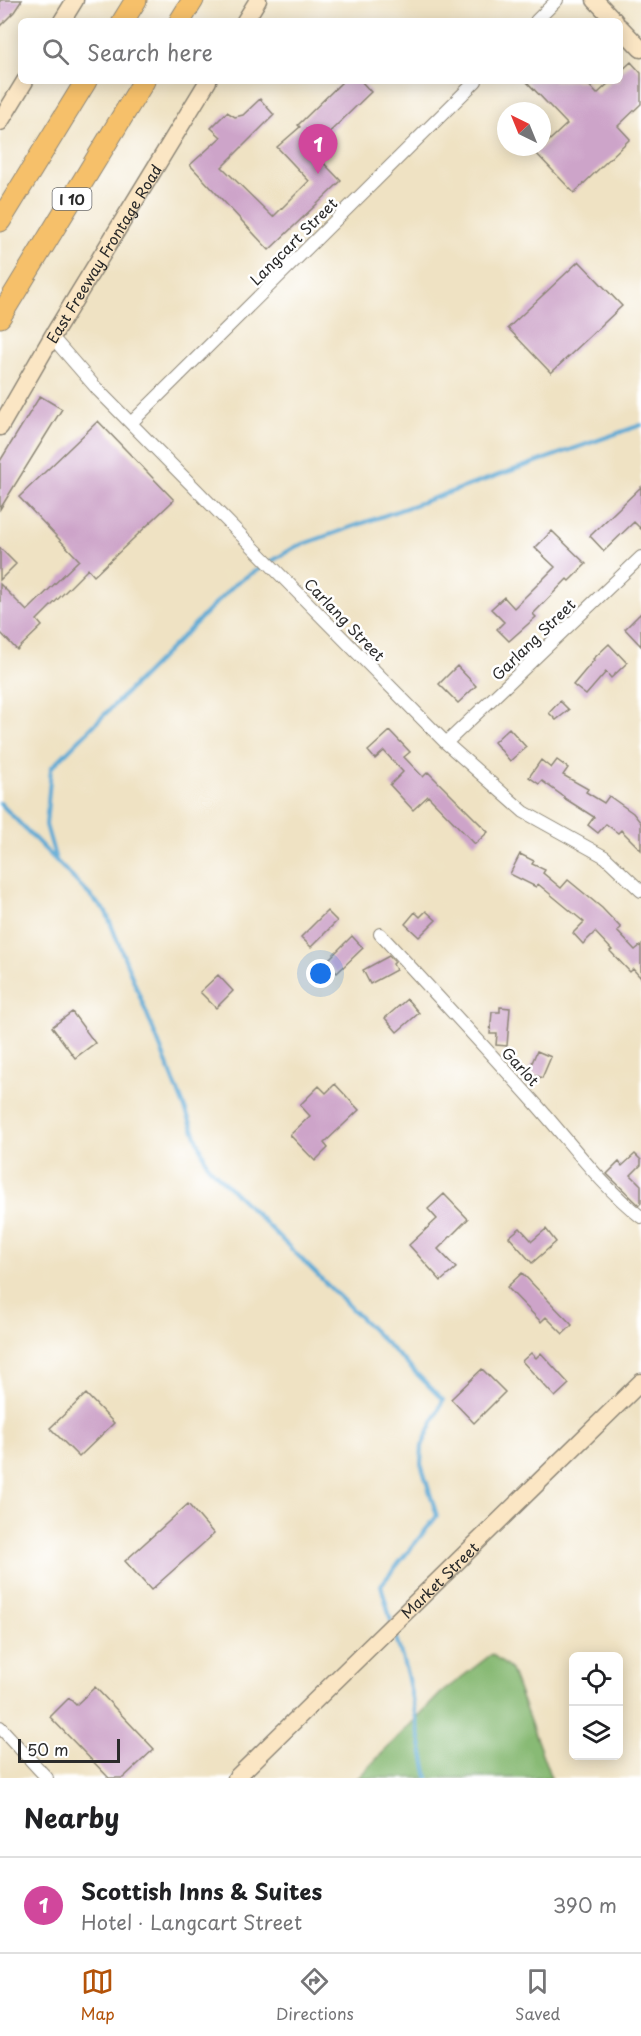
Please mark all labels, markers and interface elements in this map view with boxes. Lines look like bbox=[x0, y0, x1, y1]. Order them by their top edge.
search box bbox=[18, 18, 623, 84]
icon: search bbox=[39, 35, 72, 68]
text: Search here bbox=[87, 35, 213, 68]
north arrow bbox=[497, 102, 551, 156]
pin: 1 bbox=[298, 124, 338, 174]
street label: East Freeway Frontage Road bbox=[40, 159, 166, 347]
road number: I 10 bbox=[52, 188, 92, 210]
street label: Langcart Street bbox=[244, 192, 342, 290]
street label: Carlang Street bbox=[299, 572, 391, 666]
street label: Garlang Street bbox=[486, 593, 580, 685]
your location bbox=[306, 959, 335, 988]
street label: Garlot bbox=[497, 1041, 545, 1091]
street label: Market Street bbox=[395, 1536, 483, 1623]
map controls bbox=[569, 1652, 623, 1760]
button: locate bbox=[569, 1652, 623, 1706]
button: layers bbox=[569, 1706, 623, 1760]
scale bar bbox=[18, 1736, 120, 1764]
text: 50 m bbox=[27, 1737, 68, 1761]
text: Nearby bbox=[24, 1798, 119, 1837]
text: Scottish Inns & Suites bbox=[81, 1874, 322, 1907]
text: 1 bbox=[39, 1890, 48, 1920]
text: 390 m bbox=[553, 1890, 617, 1920]
text: Hotel · Langcart Street bbox=[81, 1907, 302, 1937]
tab: Map bbox=[81, 1965, 115, 2025]
tab: Directions bbox=[276, 1965, 354, 2025]
tab: Saved bbox=[515, 1965, 560, 2025]

